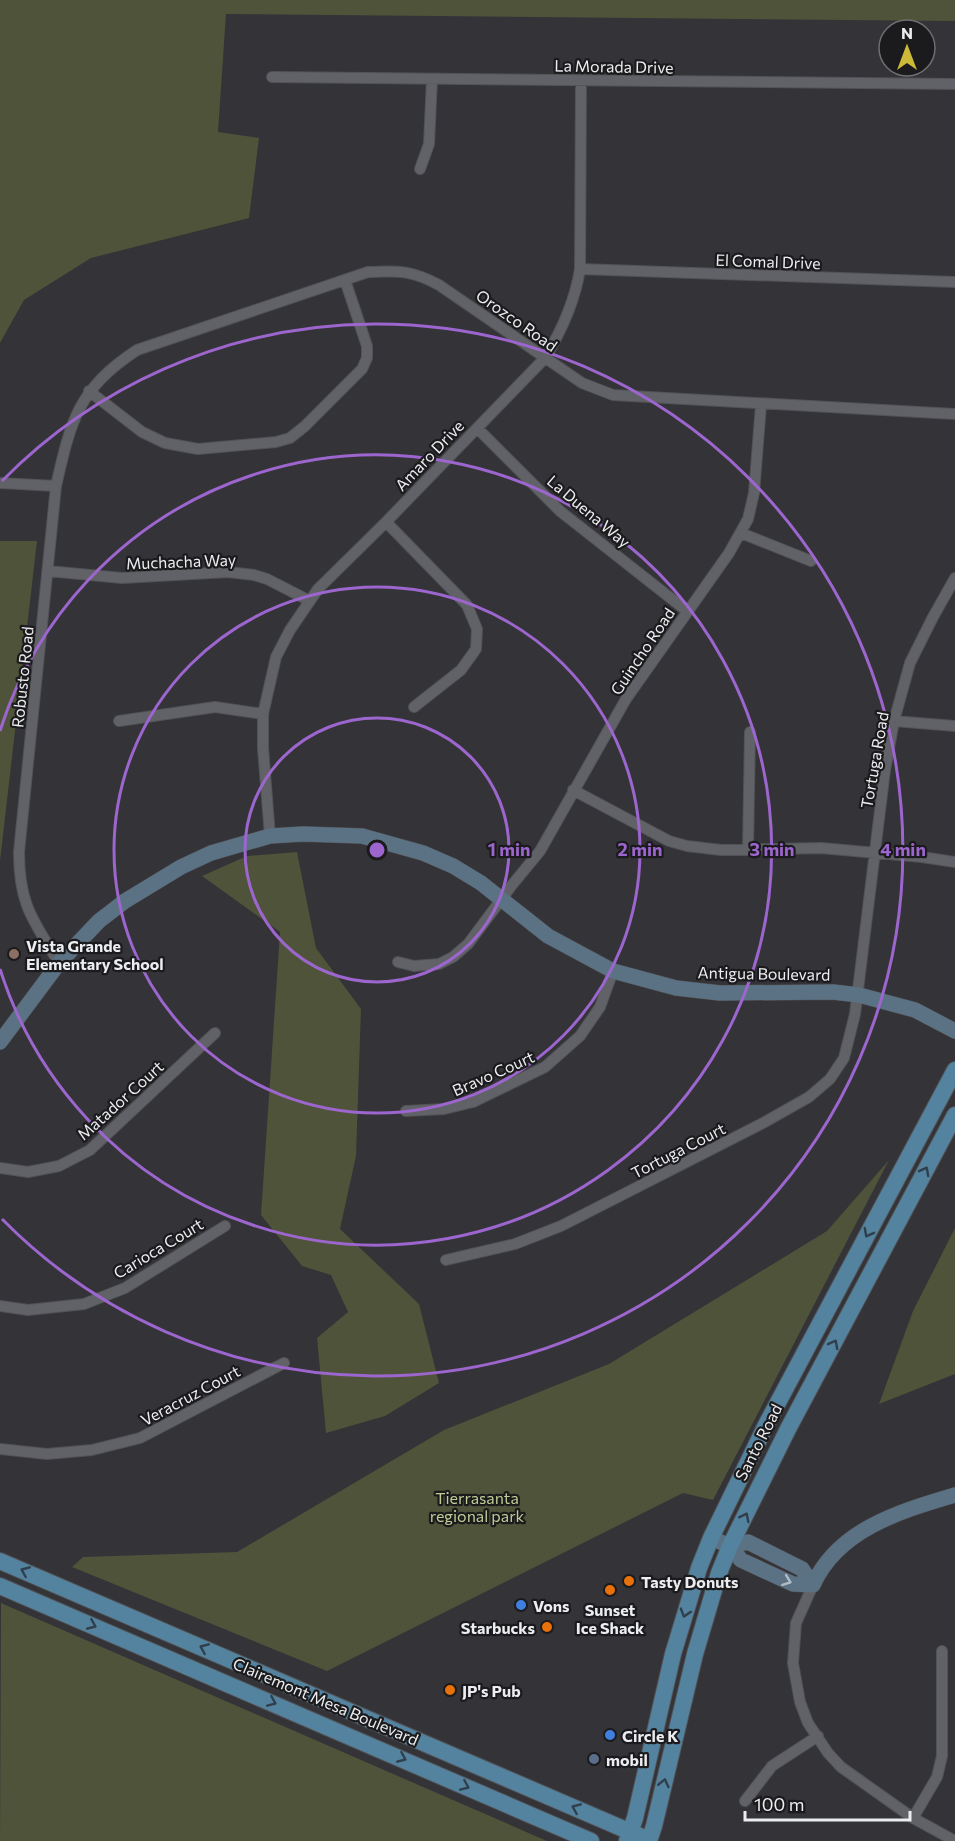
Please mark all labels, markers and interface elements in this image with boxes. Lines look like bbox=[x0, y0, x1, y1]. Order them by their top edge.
north arrow bbox=[877, 18, 937, 78]
text: N bbox=[901, 23, 913, 42]
street label: La Morada Drive bbox=[554, 55, 674, 77]
street label: El Comal Drive bbox=[715, 250, 821, 272]
street label: Orozco Road bbox=[473, 285, 561, 355]
street label: Amaro Drive bbox=[391, 416, 467, 494]
street label: La Duena Way bbox=[544, 471, 634, 551]
street label: Muchacha Way bbox=[126, 550, 236, 572]
street label: Guincho Road bbox=[606, 604, 678, 698]
street label: Robusto Road bbox=[7, 625, 37, 729]
street label: Tortuga Road bbox=[856, 710, 892, 810]
text: 1 min bbox=[488, 838, 530, 860]
text: 2 min bbox=[618, 838, 662, 860]
text: 3 min bbox=[749, 838, 795, 860]
text: 4 min bbox=[880, 838, 926, 860]
centre of rings bbox=[367, 840, 387, 860]
place label: Vista Grande Elementary School bbox=[26, 936, 164, 973]
marker: Vista Grande Elementary School bbox=[7, 947, 21, 961]
street label: Antigua Boulevard bbox=[697, 962, 831, 984]
street label: Bravo Court bbox=[449, 1046, 537, 1100]
street label: Matador Court bbox=[73, 1056, 167, 1144]
street label: Tortuga Court bbox=[628, 1118, 729, 1182]
one-way arrow bbox=[918, 1167, 929, 1177]
street label: Carioca Court bbox=[110, 1214, 207, 1282]
one-way arrow bbox=[864, 1226, 875, 1237]
one-way arrow bbox=[826, 1339, 838, 1350]
street label: Veracruz Court bbox=[137, 1361, 243, 1429]
street label: Santo Road bbox=[731, 1401, 785, 1483]
park label: Tierrasanta regional park bbox=[430, 1488, 525, 1525]
one-way arrow bbox=[737, 1512, 749, 1523]
one-way arrow bbox=[21, 1567, 32, 1579]
place label: Tasty Donuts bbox=[641, 1572, 739, 1591]
marker: Tasty Donuts bbox=[622, 1574, 636, 1588]
one-way arrow bbox=[781, 1574, 792, 1586]
marker: Sunset Ice Shack bbox=[603, 1583, 617, 1597]
place label: Vons bbox=[533, 1596, 570, 1615]
marker: Vons bbox=[514, 1598, 528, 1612]
place label: Sunset Ice Shack bbox=[576, 1600, 645, 1637]
one-way arrow bbox=[680, 1607, 692, 1618]
one-way arrow bbox=[86, 1618, 97, 1630]
place label: Starbucks bbox=[461, 1618, 535, 1637]
marker: Starbucks bbox=[540, 1620, 554, 1634]
one-way arrow bbox=[200, 1643, 211, 1655]
street label: Clairemont Mesa Boulevard bbox=[230, 1653, 422, 1749]
place label: JP's Pub bbox=[462, 1681, 521, 1700]
marker: JP's Pub bbox=[443, 1683, 457, 1697]
one-way arrow bbox=[265, 1695, 276, 1707]
place label: Circle K bbox=[622, 1726, 679, 1745]
marker: Circle K bbox=[603, 1728, 617, 1742]
place label: mobil bbox=[606, 1750, 648, 1769]
one-way arrow bbox=[395, 1751, 406, 1763]
marker: mobil bbox=[587, 1752, 601, 1766]
one-way arrow bbox=[459, 1779, 470, 1791]
one-way arrow bbox=[657, 1779, 670, 1789]
scale bar bbox=[745, 1784, 910, 1822]
text: 100 m bbox=[754, 1793, 804, 1815]
one-way arrow bbox=[572, 1804, 583, 1816]

